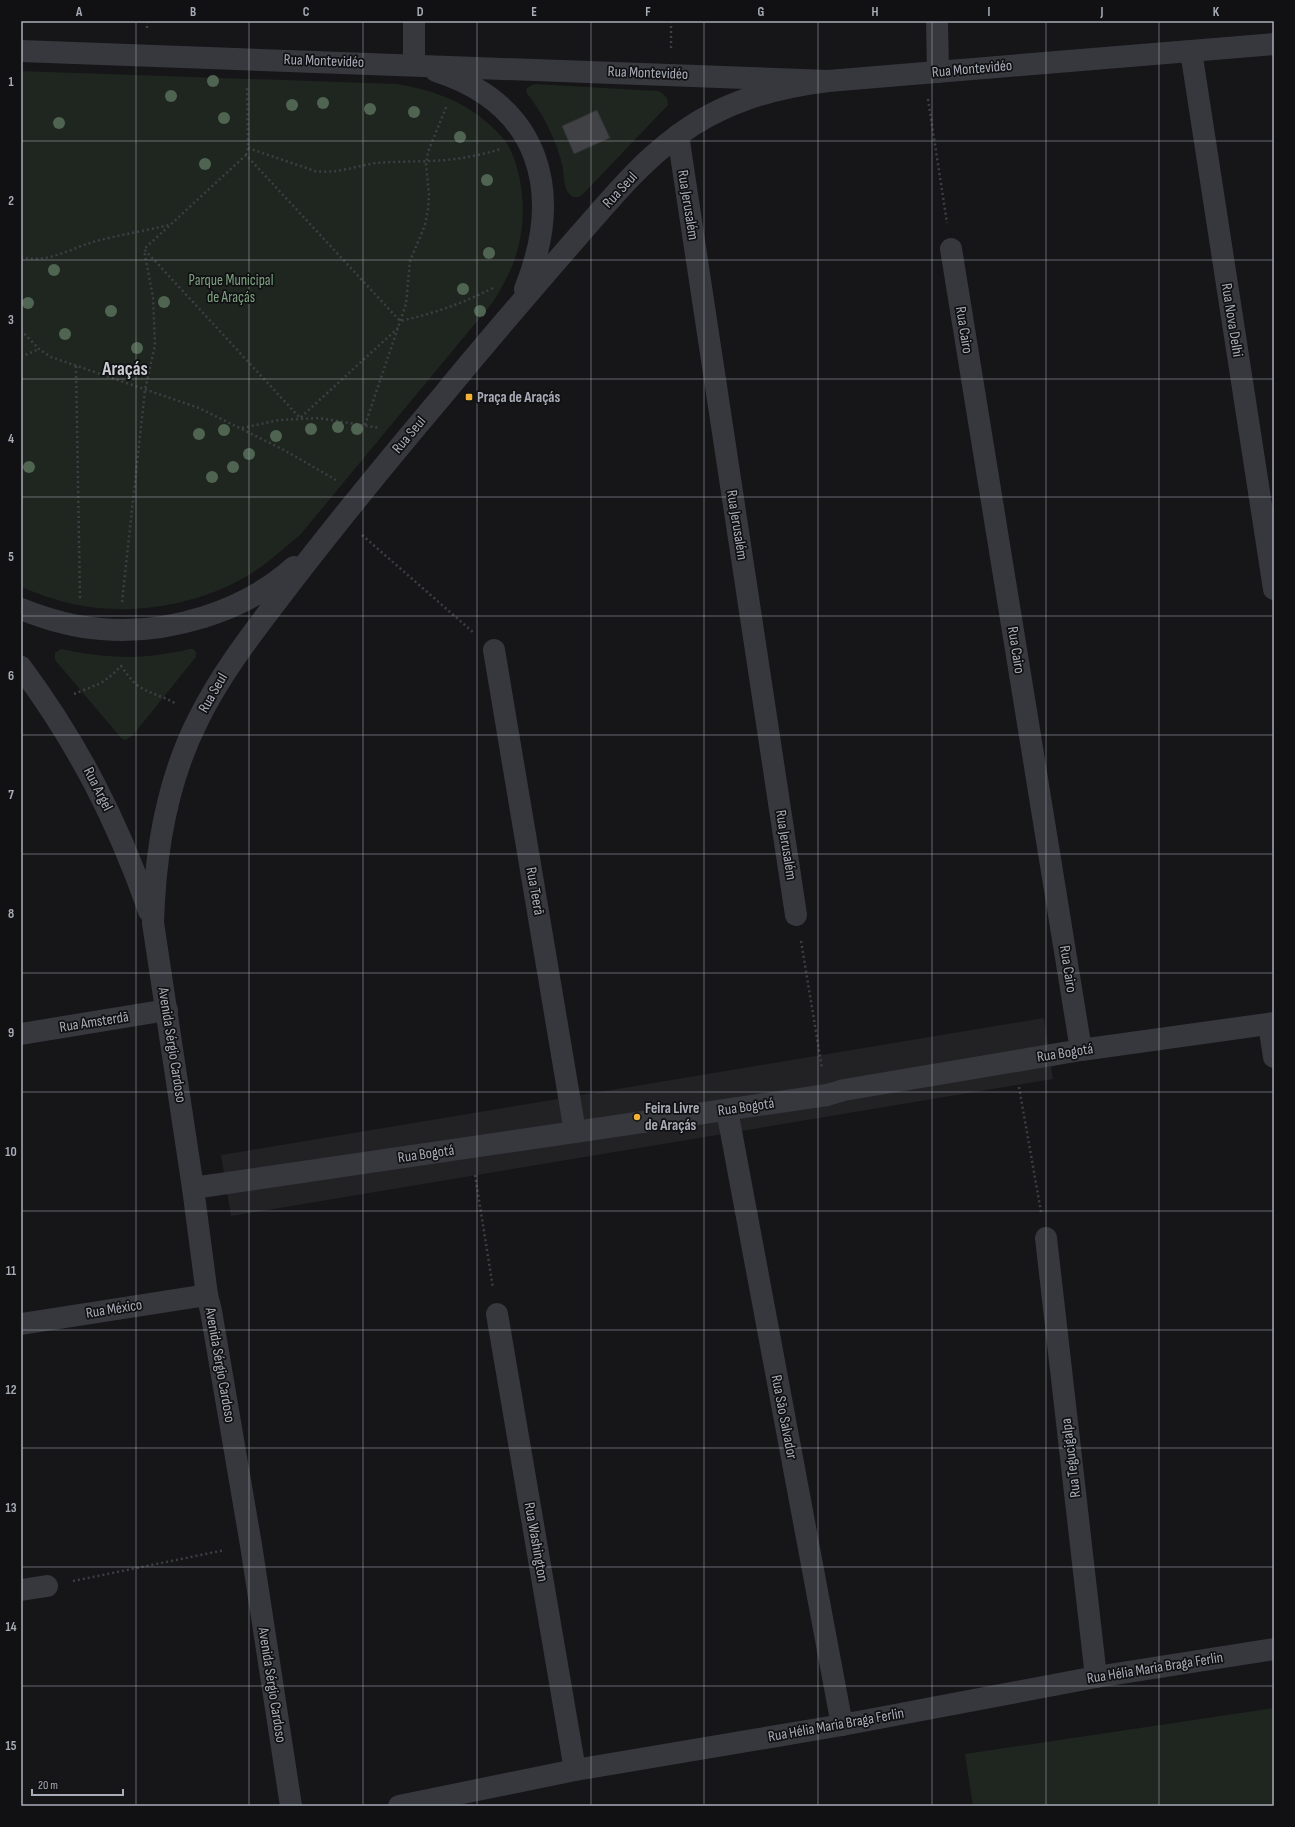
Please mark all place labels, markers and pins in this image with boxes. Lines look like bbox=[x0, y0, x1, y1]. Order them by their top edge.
place label: Praça de Araçás bbox=[477, 388, 561, 407]
marker: Praça de Araçás bbox=[464, 392, 474, 402]
place label: Feira Livre de Araçás bbox=[645, 1099, 699, 1135]
marker: Feira Livre de Araçás bbox=[632, 1112, 642, 1122]

